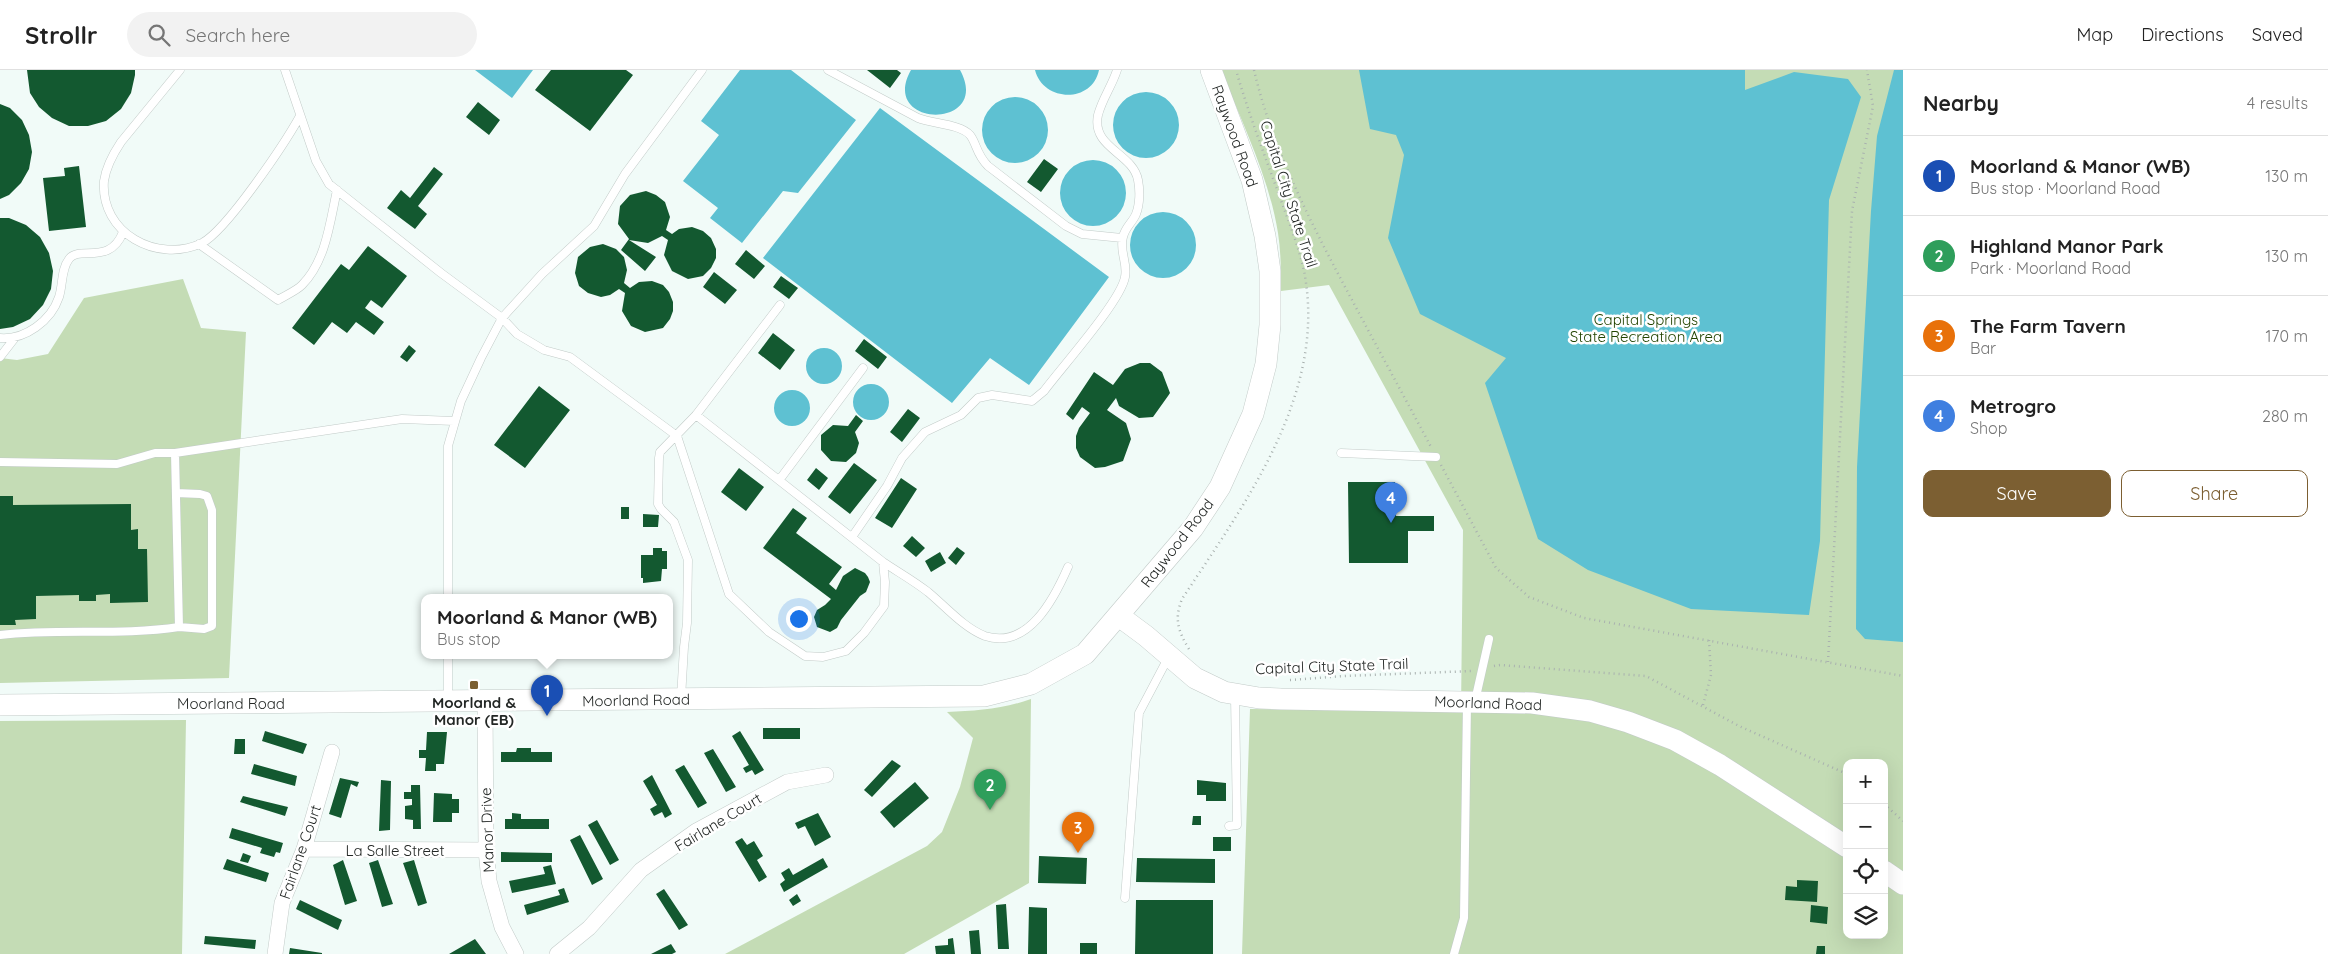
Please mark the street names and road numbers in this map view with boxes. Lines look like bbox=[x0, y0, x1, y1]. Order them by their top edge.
street label: Raywood Road bbox=[1208, 82, 1262, 190]
street label: Capital City State Trail bbox=[1256, 118, 1322, 270]
street label: Raywood Road bbox=[1136, 495, 1218, 591]
street label: Capital City State Trail bbox=[1255, 654, 1409, 678]
street label: Moorland Road bbox=[582, 690, 690, 710]
street label: Moorland Road bbox=[1434, 692, 1542, 714]
street label: Moorland Road bbox=[177, 694, 285, 713]
street label: Manor Drive bbox=[476, 787, 498, 873]
street label: Fairlane Court bbox=[671, 789, 765, 855]
street label: Fairlane Court bbox=[275, 802, 325, 902]
street label: La Salle Street bbox=[345, 841, 445, 860]

